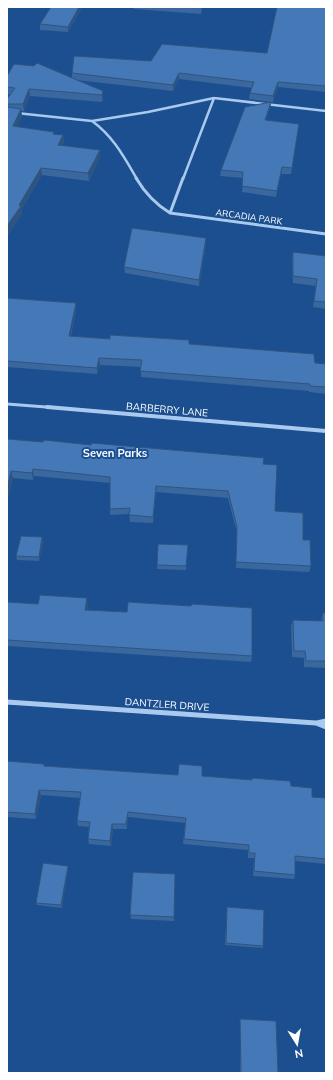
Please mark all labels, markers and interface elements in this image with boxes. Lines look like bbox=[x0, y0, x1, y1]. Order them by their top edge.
street label: ARCADIA PARK bbox=[215, 206, 283, 227]
street label: BARBERRY LANE bbox=[126, 399, 209, 420]
district label: Seven Parks bbox=[83, 446, 148, 460]
street label: DANTZLER DRIVE bbox=[124, 695, 210, 714]
north arrow bbox=[277, 1024, 317, 1064]
text: N bbox=[293, 1046, 304, 1061]

